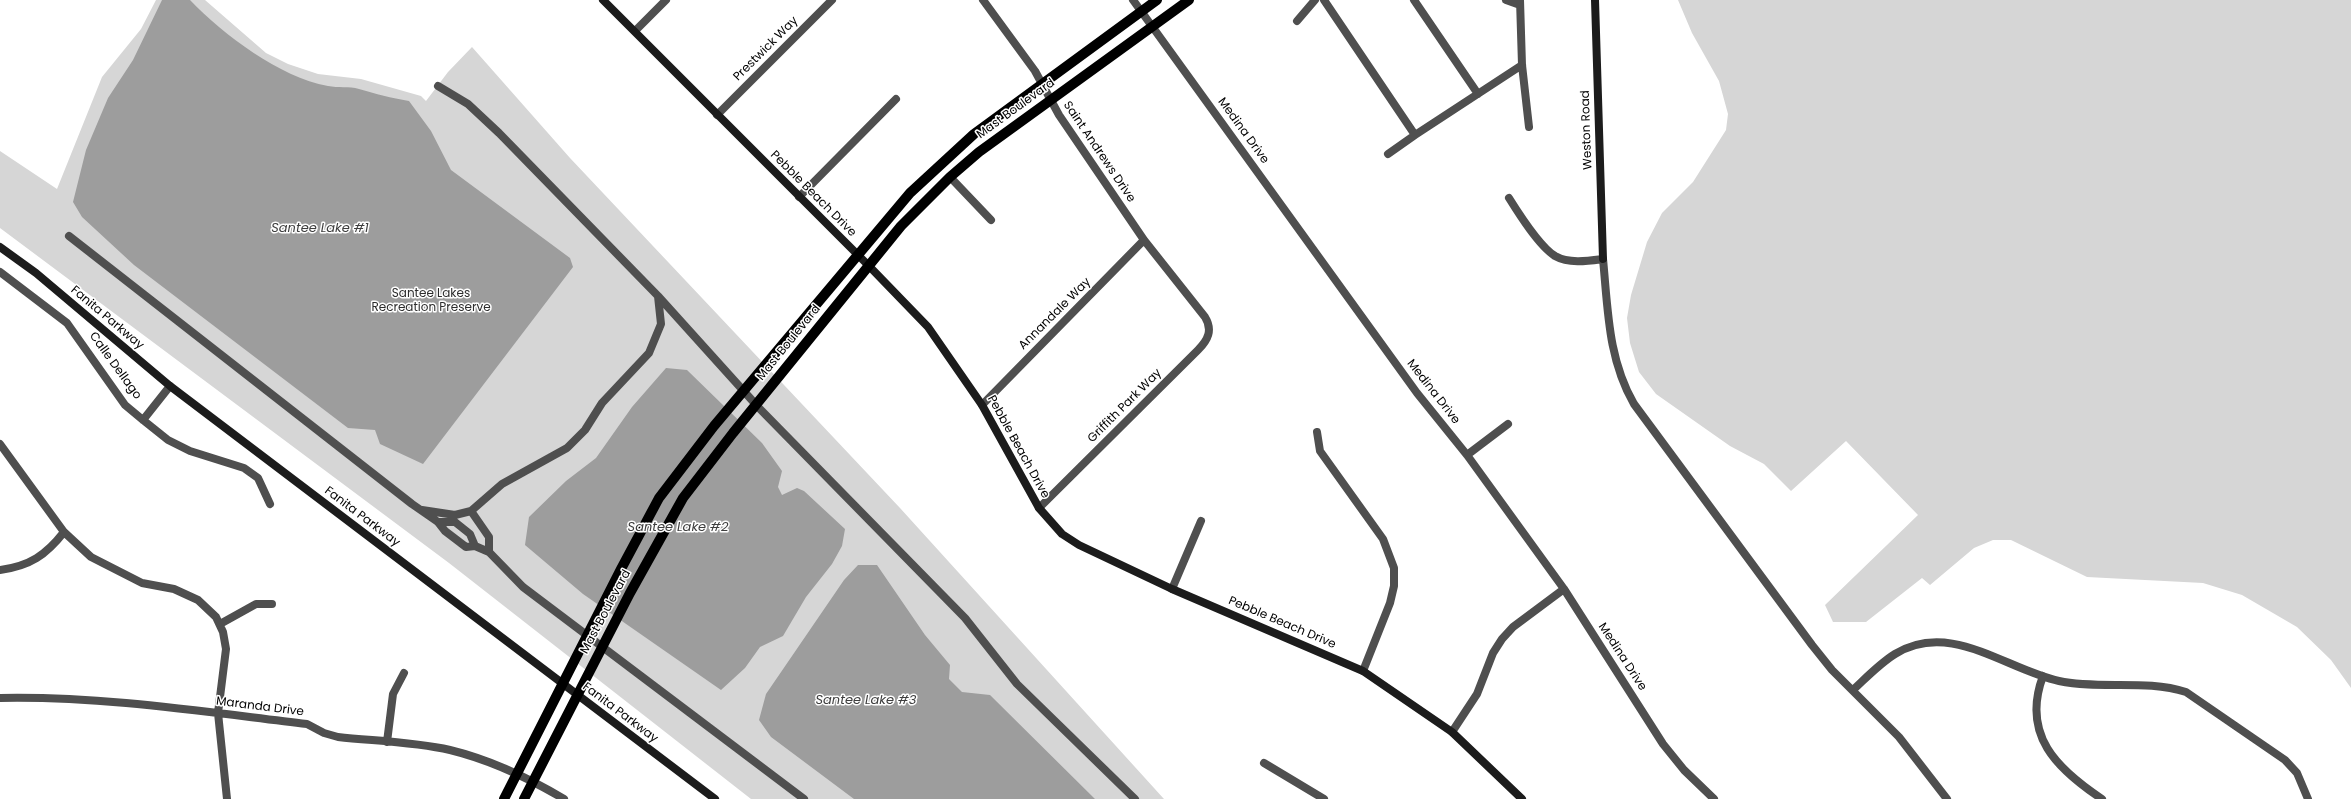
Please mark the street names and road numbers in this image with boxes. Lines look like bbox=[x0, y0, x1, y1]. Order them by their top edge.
street label: Prestwick Way bbox=[731, 14, 801, 84]
street label: Mast Boulevard bbox=[974, 76, 1058, 142]
street label: Weston Road bbox=[1578, 90, 1596, 170]
street label: Medina Drive bbox=[1214, 95, 1272, 167]
street label: Saint Andrews Drive bbox=[1060, 99, 1138, 205]
street label: Pebble Beach Drive bbox=[767, 148, 859, 240]
street label: Annandale Way bbox=[1016, 275, 1094, 353]
street label: Fanita Parkway bbox=[68, 283, 146, 353]
street label: Mast Boulevard bbox=[754, 302, 824, 384]
street label: Calle Dellago bbox=[86, 330, 144, 402]
street label: Medina Drive bbox=[1403, 357, 1463, 427]
street label: Griffith Park Way bbox=[1085, 366, 1165, 446]
street label: Pebble Beach Drive bbox=[984, 393, 1052, 501]
street label: Fanita Parkway bbox=[321, 484, 403, 550]
street label: Mast Boulevard bbox=[578, 568, 634, 656]
street label: Pebble Beach Drive bbox=[1226, 594, 1338, 652]
street label: Medina Drive bbox=[1595, 620, 1649, 694]
street label: Fanita Parkway bbox=[579, 680, 661, 746]
street label: Maranda Drive bbox=[215, 694, 305, 720]

